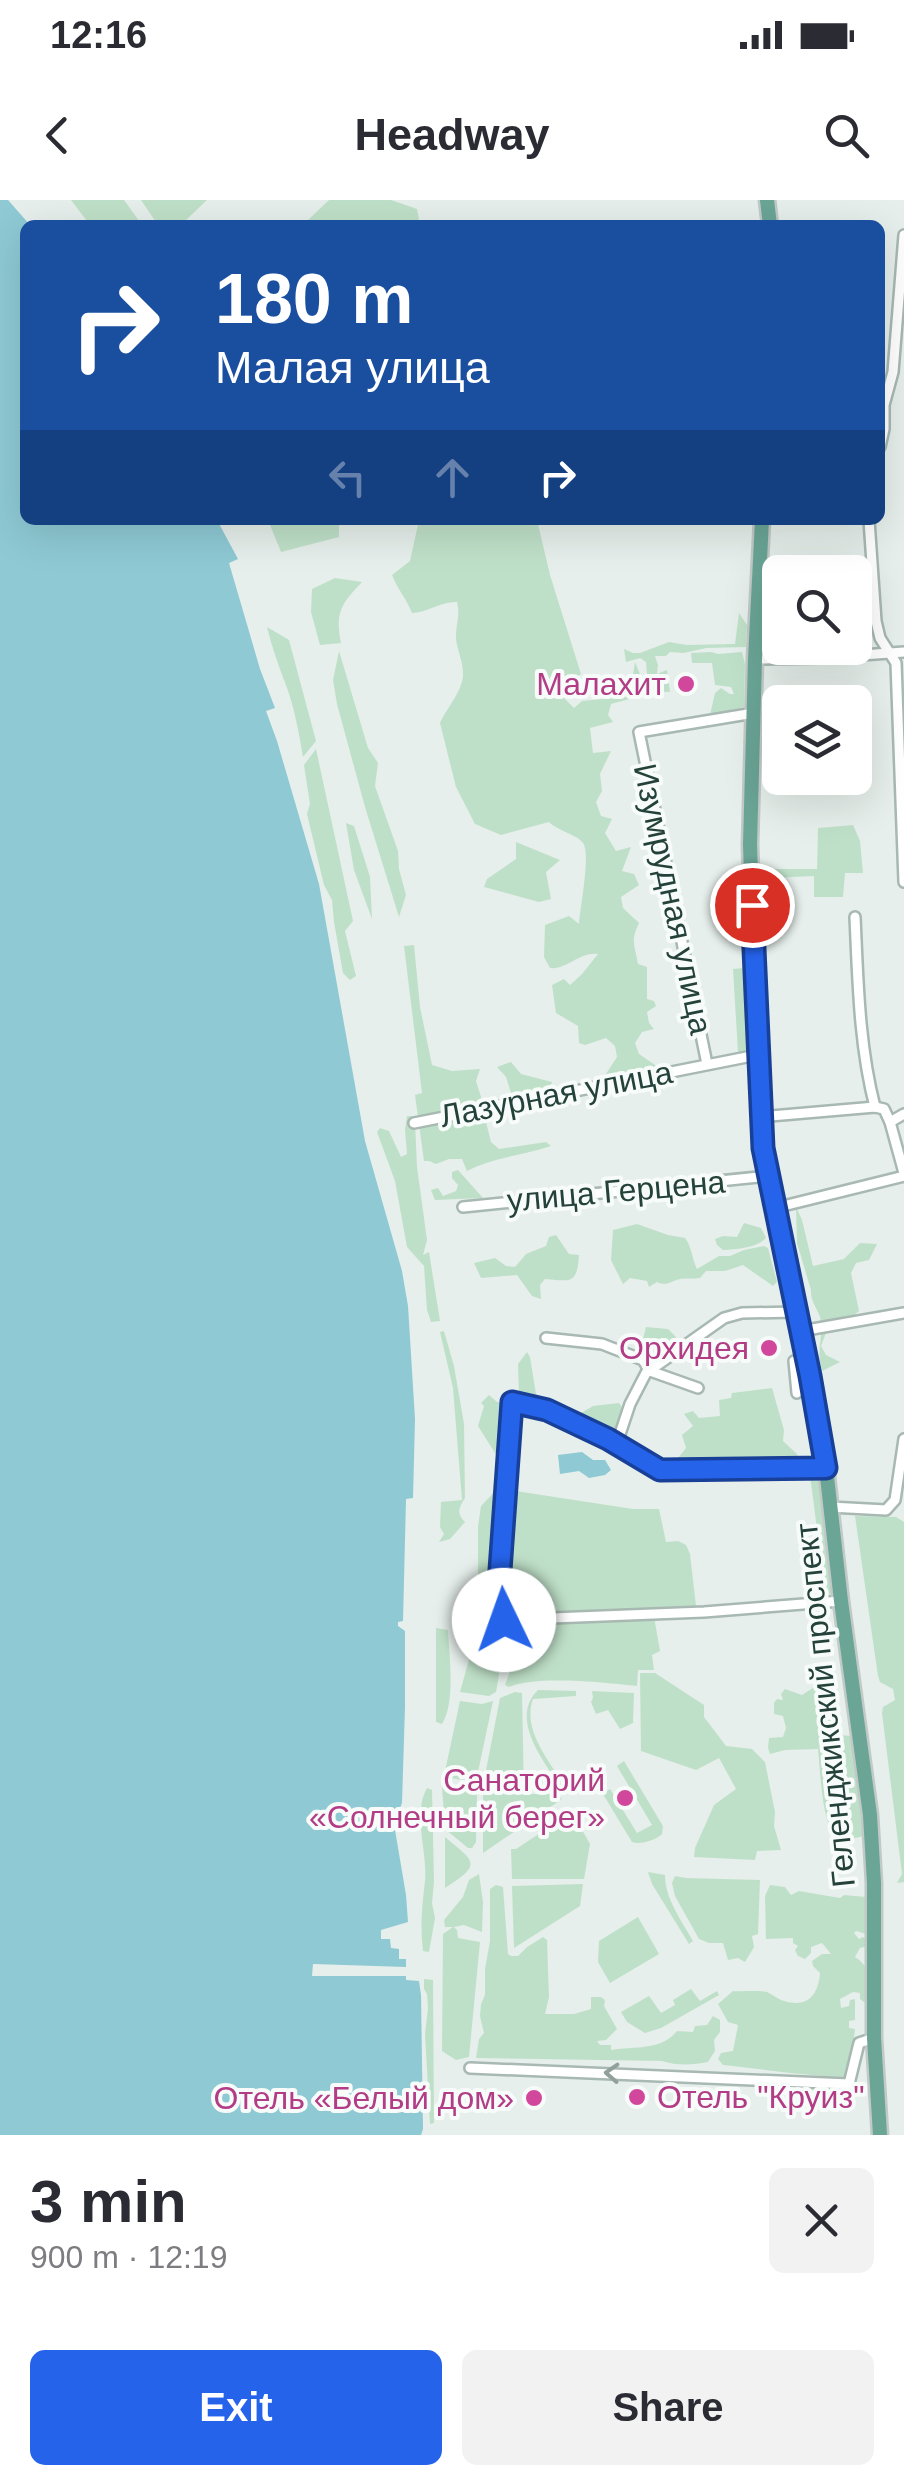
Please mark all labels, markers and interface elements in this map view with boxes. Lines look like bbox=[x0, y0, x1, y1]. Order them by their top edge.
text: 12:16 bbox=[50, 14, 147, 56]
icon: back bbox=[30, 108, 85, 163]
icon: search bbox=[819, 108, 874, 163]
text: Headway bbox=[354, 109, 550, 160]
icon: right bbox=[50, 260, 180, 390]
text: 180 m bbox=[215, 260, 413, 338]
text: Малая улица bbox=[215, 342, 490, 393]
icon: left bbox=[320, 450, 375, 505]
icon: ahead bbox=[425, 450, 480, 505]
icon: right bbox=[530, 450, 585, 505]
map controls bbox=[762, 555, 872, 795]
button: search bbox=[762, 555, 872, 665]
place label: Малахит bbox=[536, 666, 666, 702]
marker: Малахит bbox=[675, 673, 697, 695]
button: layers bbox=[762, 685, 872, 795]
street label: Изумрудная улица bbox=[627, 760, 719, 1038]
pin bbox=[710, 863, 795, 948]
icon: arrive bbox=[725, 878, 780, 933]
street label: Лазурная улица bbox=[437, 1054, 675, 1134]
street label: улица Герцена bbox=[505, 1164, 727, 1218]
place label: Орхидея bbox=[619, 1330, 749, 1366]
marker: Орхидея bbox=[758, 1337, 780, 1359]
street label: Геленджикский проспект bbox=[788, 1521, 862, 1889]
position arrow bbox=[452, 1568, 556, 1672]
place label: Санаторий «Солнечный берег» bbox=[309, 1762, 605, 1835]
marker: Санаторий «Солнечный берег» bbox=[614, 1787, 636, 1809]
one-way arrow bbox=[604, 2063, 620, 2084]
place label: Отель "Круиз" bbox=[657, 2079, 865, 2115]
place label: Отель «Белый дом» bbox=[214, 2080, 514, 2116]
marker: Отель "Круиз" bbox=[626, 2086, 648, 2108]
marker: Отель «Белый дом» bbox=[523, 2087, 545, 2109]
text: 3 min bbox=[30, 2168, 187, 2235]
button: close bbox=[769, 2168, 874, 2273]
text: 900 m · 12:19 bbox=[30, 2239, 227, 2275]
button: Exit bbox=[30, 2350, 442, 2465]
button: Share bbox=[462, 2350, 874, 2465]

